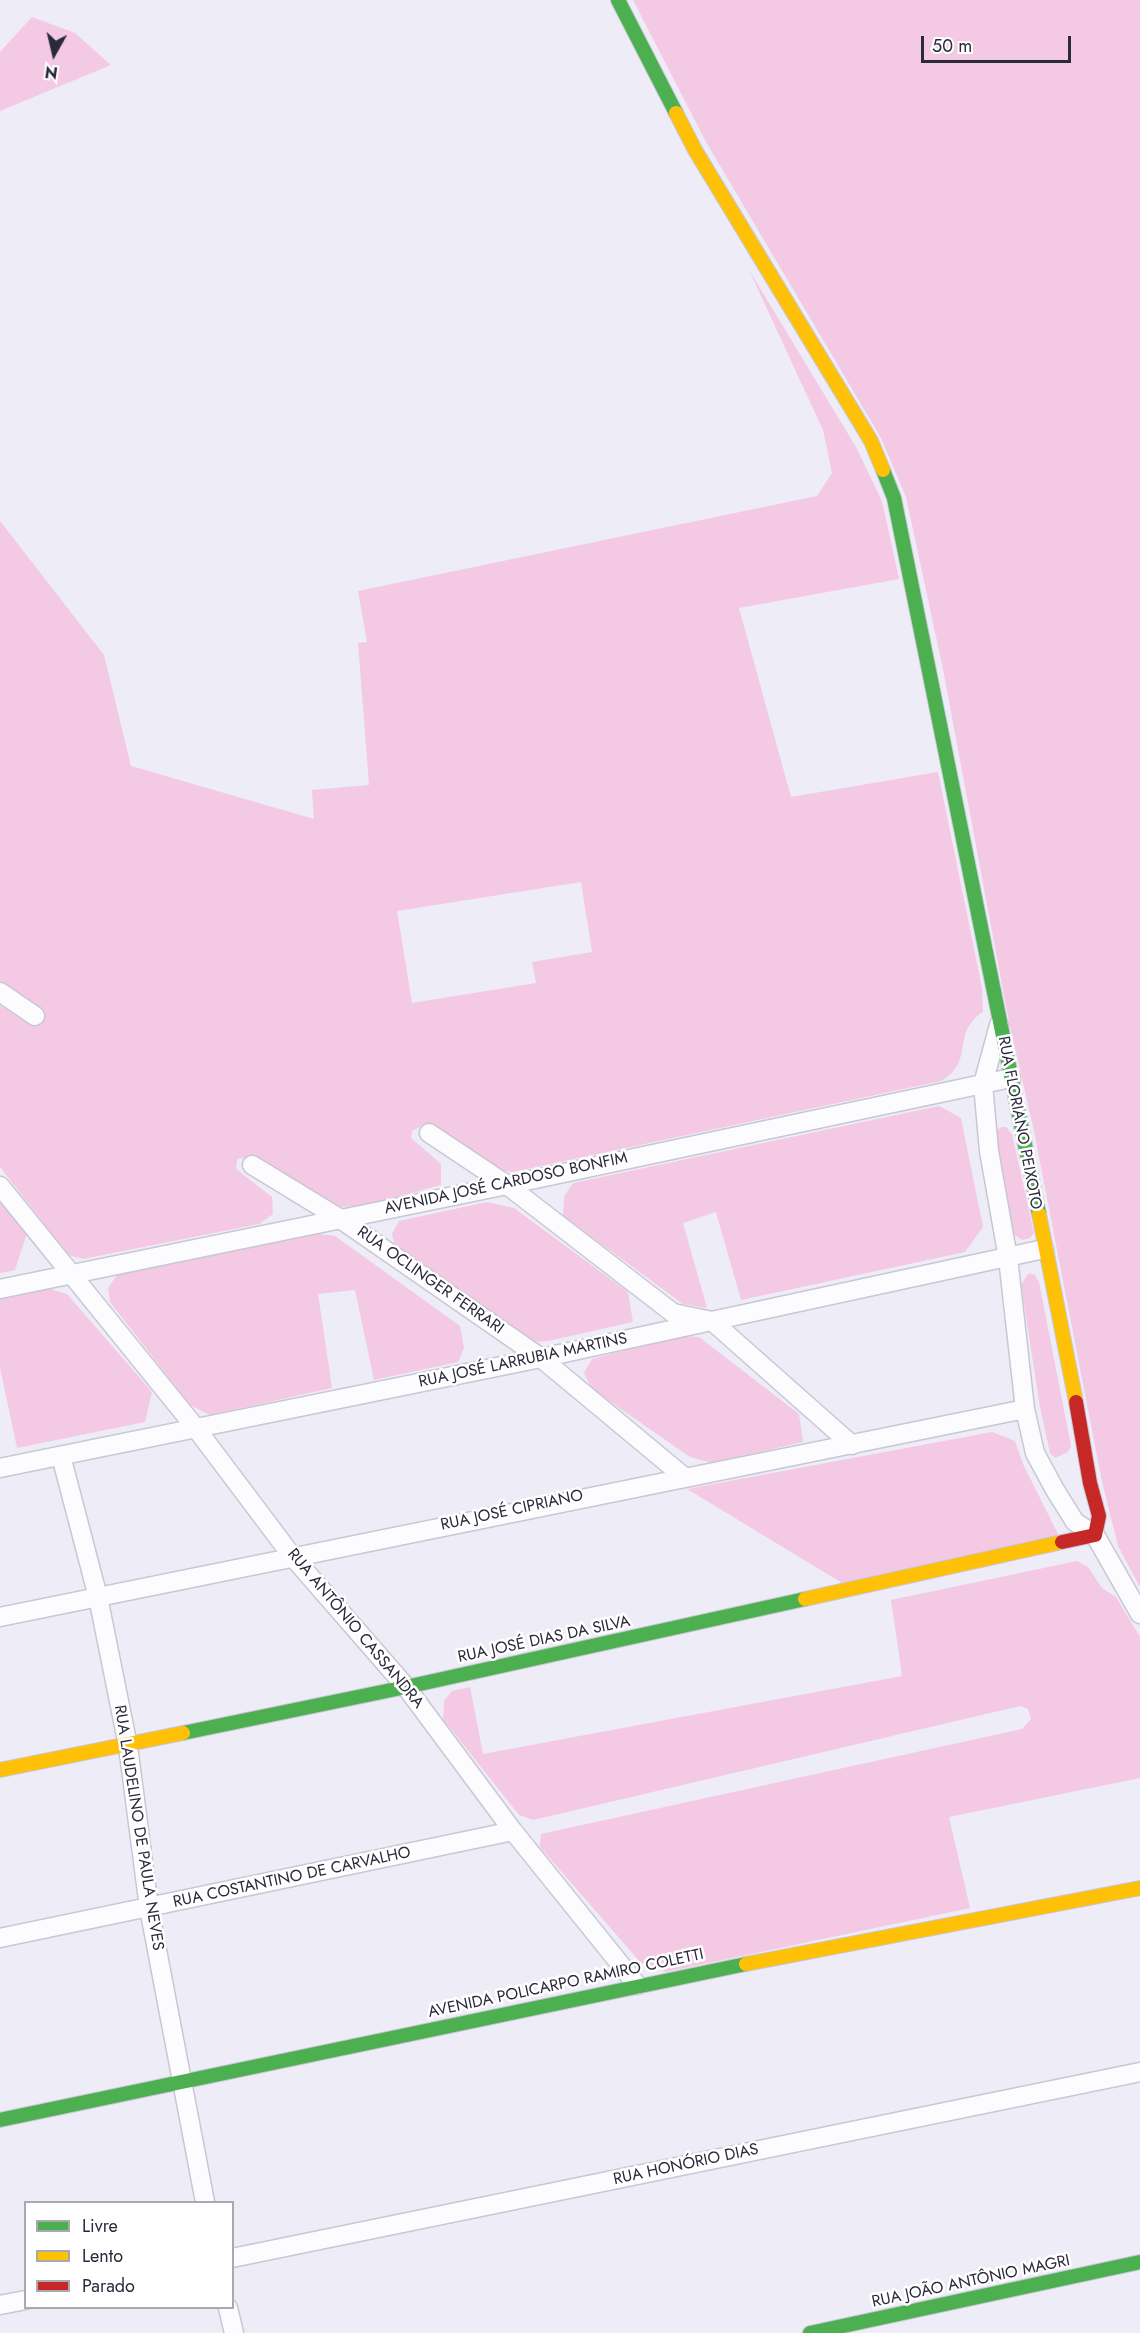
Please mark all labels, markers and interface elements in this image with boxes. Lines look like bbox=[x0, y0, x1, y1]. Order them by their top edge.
north arrow bbox=[24, 24, 84, 84]
scale bar bbox=[924, 24, 1074, 62]
text: 50 m bbox=[932, 33, 972, 59]
text: N bbox=[44, 60, 59, 85]
street label: RUA FLORIANO PEIXOTO bbox=[993, 1035, 1045, 1211]
street label: AVENIDA JOSÉ CARDOSO BONFIM bbox=[383, 1149, 629, 1219]
street label: RUA OCLINGER FERRARI bbox=[353, 1223, 507, 1339]
street label: RUA JOSÉ LARRUBIA MARTINS bbox=[417, 1330, 629, 1392]
street label: RUA JOSÉ CIPRIANO bbox=[439, 1487, 585, 1535]
street label: RUA ANTÔNIO CASSANDRA bbox=[283, 1545, 427, 1713]
street label: RUA JOSÉ DIAS DA SILVA bbox=[456, 1612, 632, 1668]
street label: RUA LAUDELINO DE PAULA NEVES bbox=[109, 1704, 167, 1952]
street label: RUA COSTANTINO DE CARVALHO bbox=[172, 1843, 412, 1913]
street label: AVENIDA POLICARPO RAMIRO COLETTI bbox=[427, 1945, 705, 2023]
street label: RUA HONÓRIO DIAS bbox=[612, 2140, 760, 2190]
legend bbox=[24, 2201, 234, 2309]
text: Livre bbox=[82, 2213, 118, 2239]
text: Lento bbox=[82, 2243, 123, 2269]
street label: RUA JOÃO ANTÔNIO MAGRI bbox=[870, 2252, 1072, 2312]
text: Parado bbox=[82, 2273, 135, 2299]

